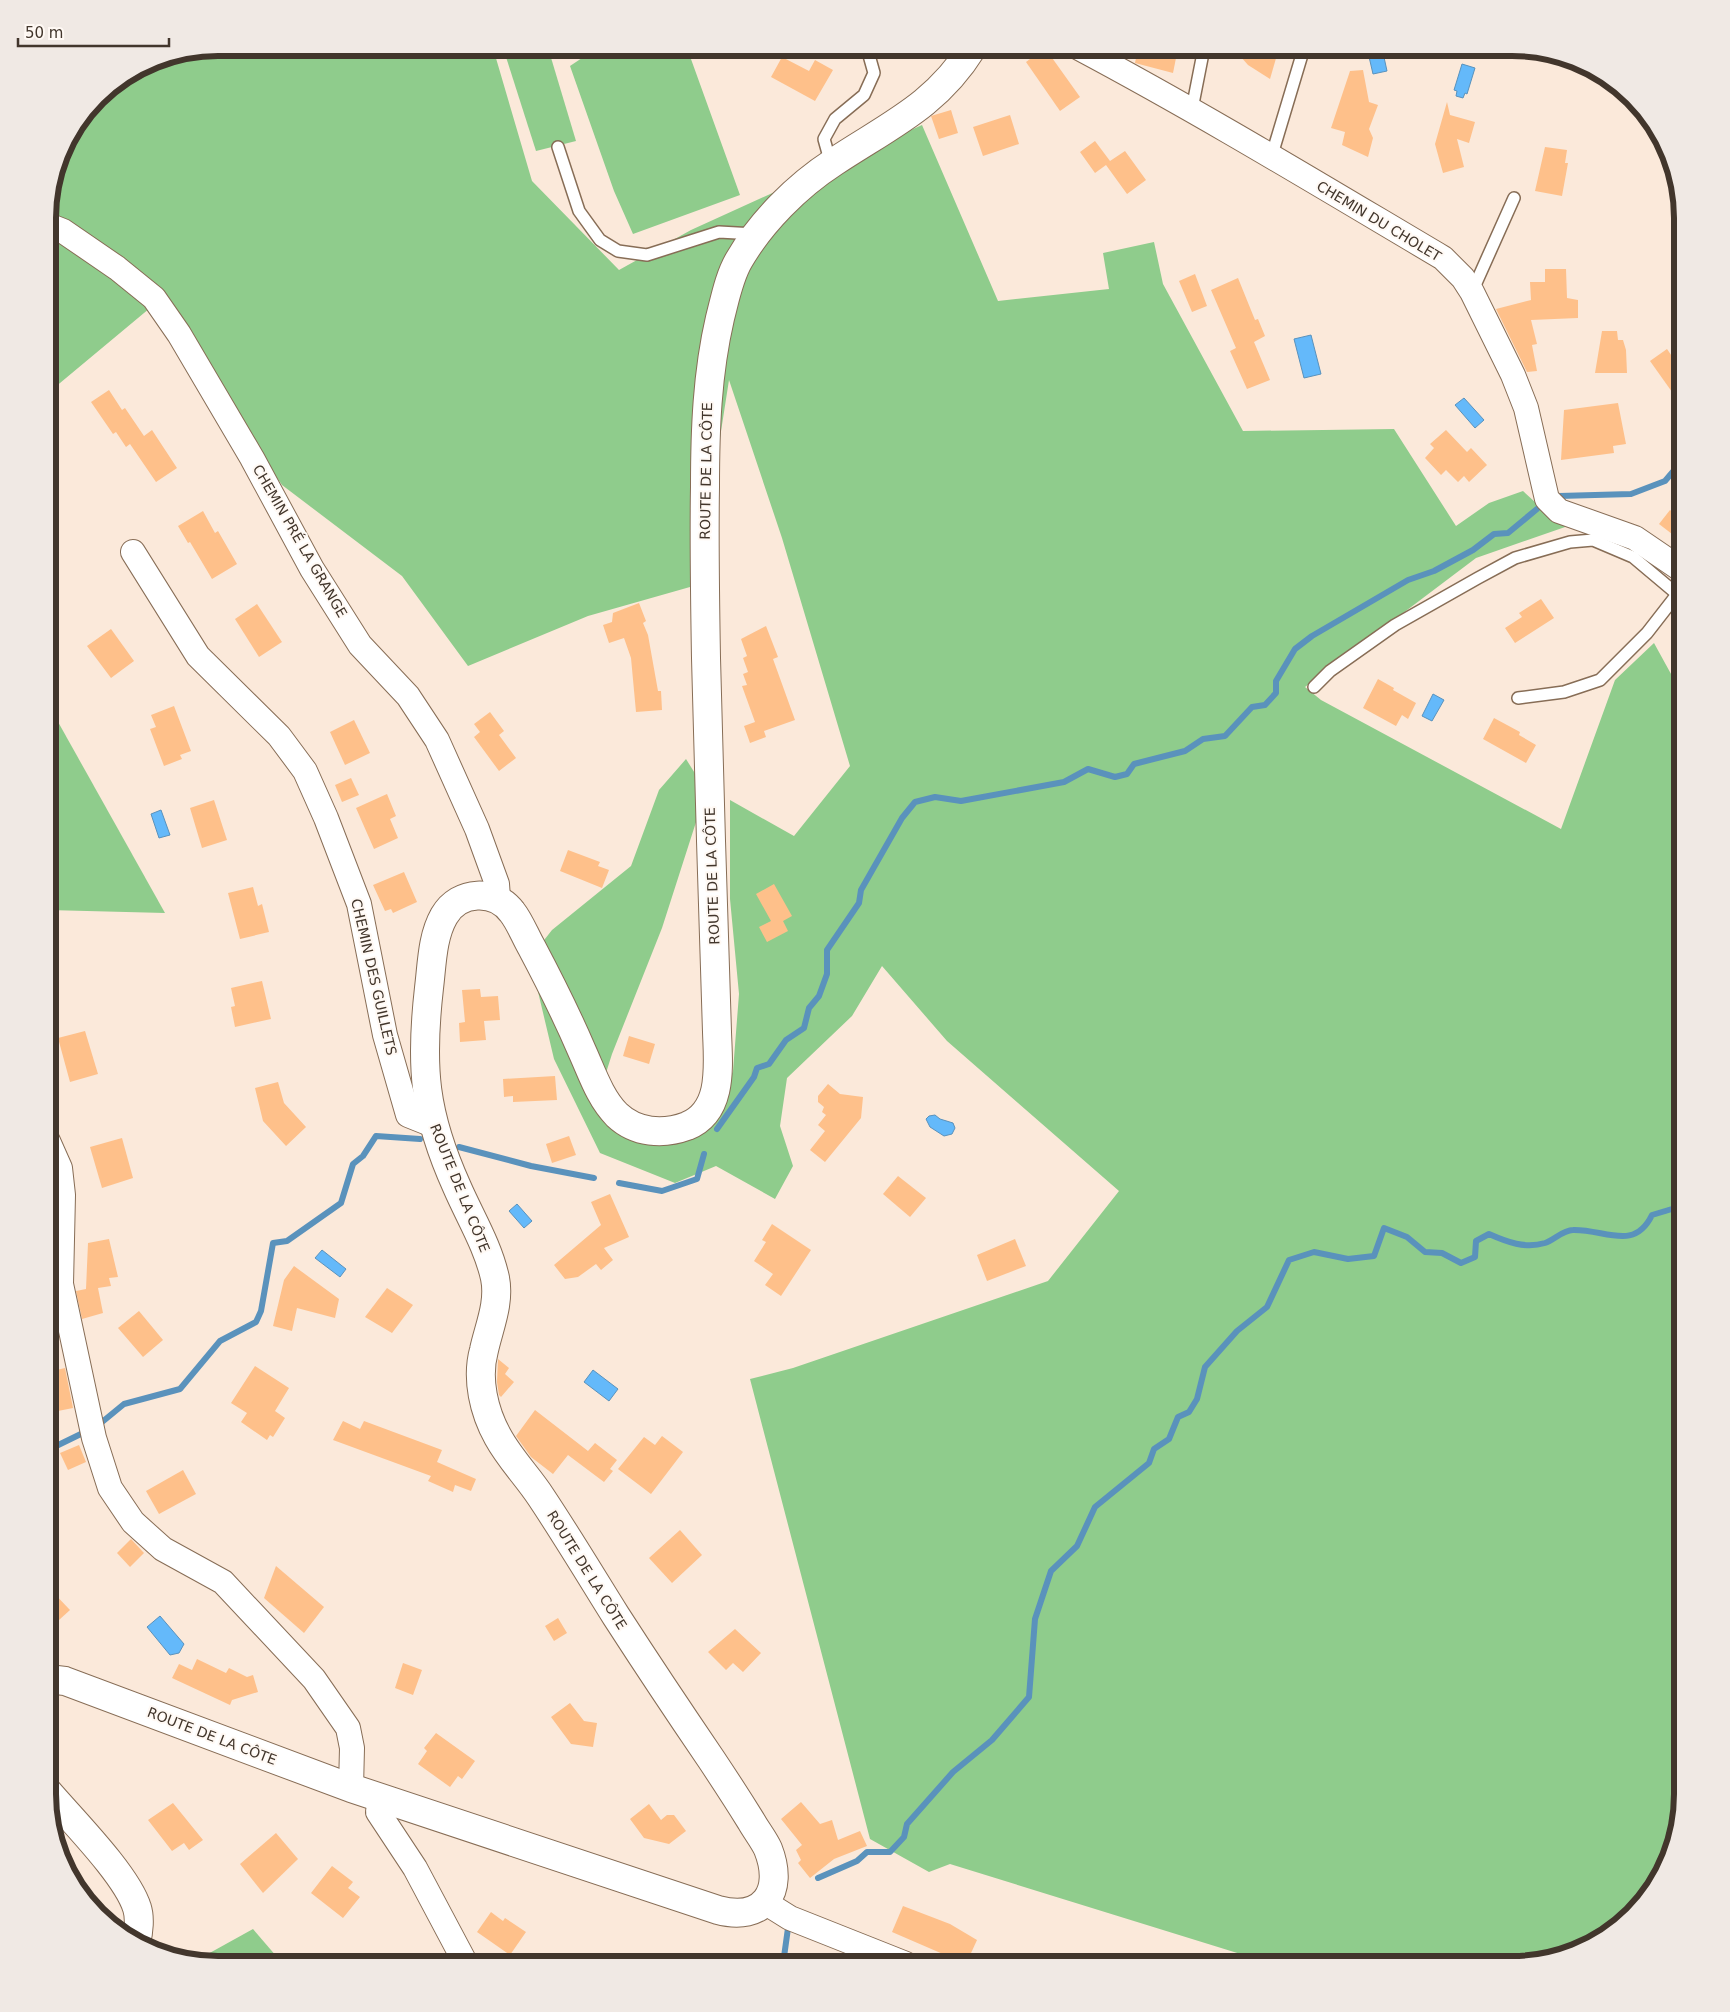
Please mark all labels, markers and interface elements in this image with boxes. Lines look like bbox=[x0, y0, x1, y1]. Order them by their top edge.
scale bar bbox=[18, 15, 169, 47]
text: 50 m bbox=[25, 24, 63, 42]
street label: CHEMIN DU CHOLET bbox=[1314, 178, 1444, 265]
street label: ROUTE DE LA CÔTE bbox=[696, 402, 715, 540]
street label: CHEMIN PRÉ LA GRANGE bbox=[250, 462, 350, 620]
street label: ROUTE DE LA CÔTE bbox=[701, 807, 722, 945]
street label: CHEMIN DES GUILLETS bbox=[348, 897, 400, 1057]
street label: ROUTE DE LA CÔTE bbox=[427, 1121, 494, 1255]
street label: ROUTE DE LA CÔTE bbox=[544, 1507, 631, 1632]
street label: ROUTE DE LA CÔTE bbox=[145, 1703, 279, 1768]

